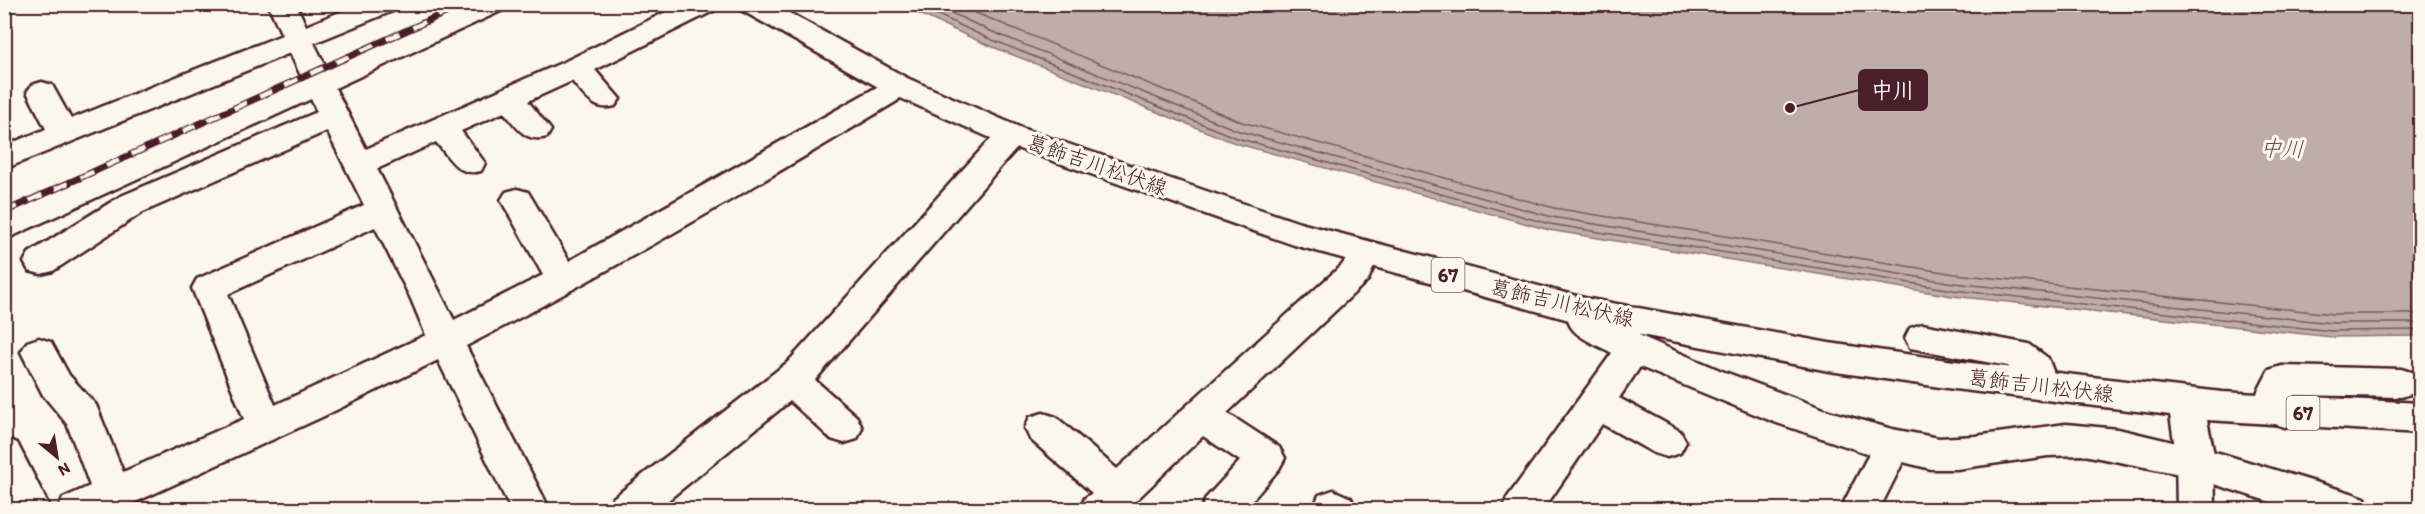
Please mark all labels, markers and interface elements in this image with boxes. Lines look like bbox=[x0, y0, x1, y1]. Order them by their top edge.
callout: 中川 bbox=[1859, 70, 1927, 110]
text: 中川 bbox=[1871, 77, 1915, 104]
street label: 葛飾吉川松伏線 bbox=[1024, 129, 1171, 200]
water label: 中川 bbox=[2260, 134, 2304, 163]
road number: 67 bbox=[1432, 258, 1464, 292]
street label: 葛飾吉川松伏線 bbox=[1488, 274, 1637, 331]
street label: 葛飾吉川松伏線 bbox=[1967, 364, 2116, 407]
road number: 67 bbox=[2286, 396, 2320, 430]
north arrow bbox=[27, 427, 87, 487]
text: N bbox=[55, 459, 74, 480]

